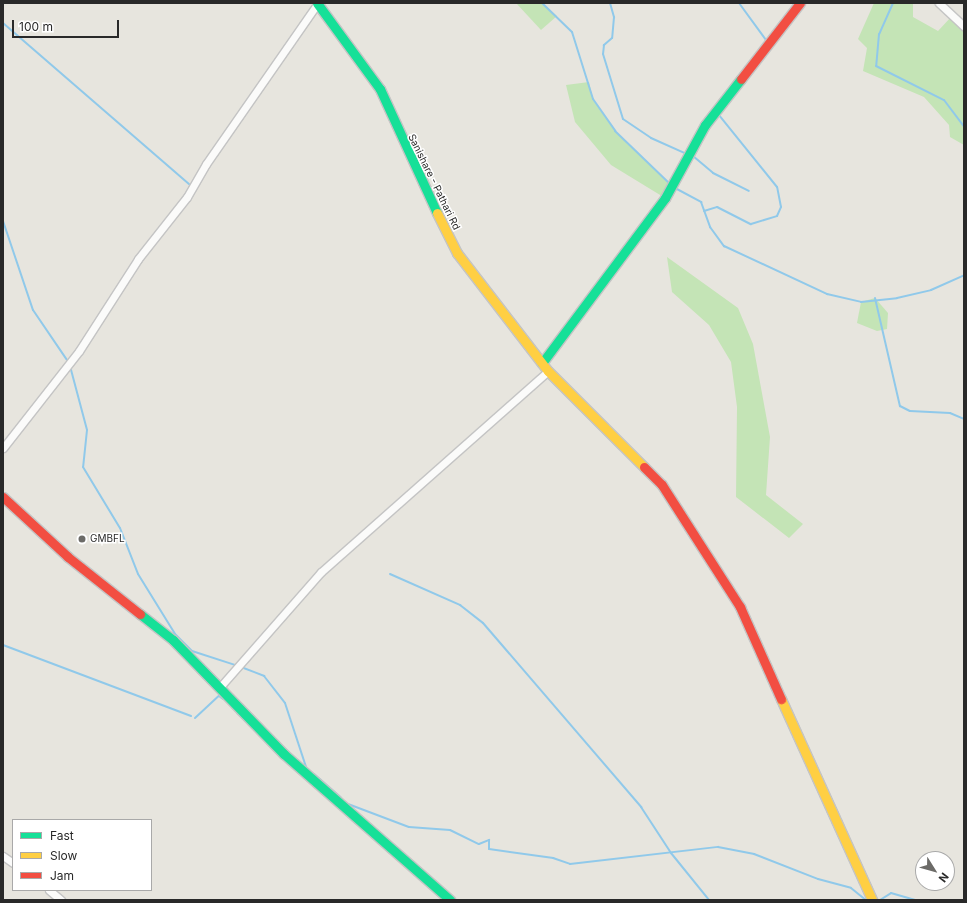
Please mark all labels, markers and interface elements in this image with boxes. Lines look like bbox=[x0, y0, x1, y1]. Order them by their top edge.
scale bar bbox=[14, 12, 121, 38]
text: 100 m bbox=[19, 19, 53, 34]
street label: Sanishare - Pathari Rd bbox=[406, 132, 462, 232]
place label: GMBFL bbox=[90, 533, 125, 545]
marker: GMBFL bbox=[77, 534, 87, 544]
legend bbox=[12, 819, 152, 891]
text: Fast bbox=[50, 828, 74, 843]
text: Slow bbox=[50, 848, 77, 863]
north arrow bbox=[915, 851, 955, 891]
text: Jam bbox=[50, 868, 74, 883]
text: N bbox=[936, 870, 952, 885]

